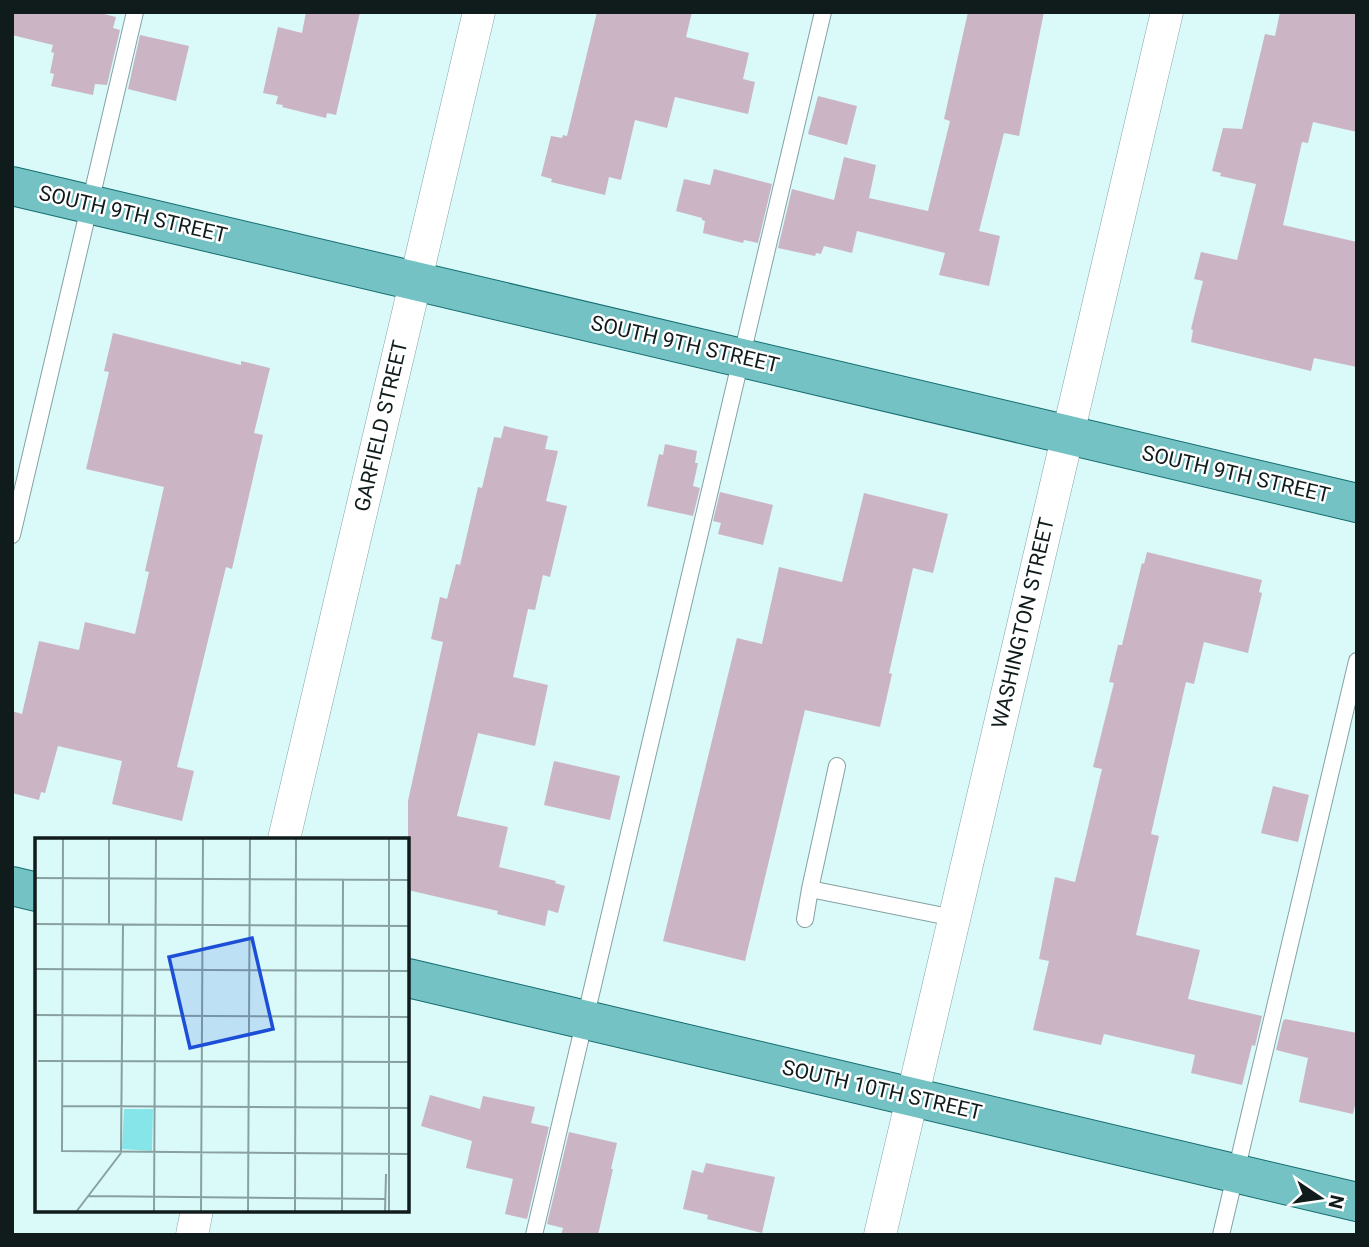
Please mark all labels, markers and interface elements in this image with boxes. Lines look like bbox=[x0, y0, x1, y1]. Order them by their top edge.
street label: SOUTH 9TH STREET bbox=[37, 181, 230, 247]
street label: SOUTH 9TH STREET bbox=[589, 311, 782, 377]
street label: GARFIELD STREET bbox=[350, 338, 412, 514]
street label: SOUTH 9TH STREET bbox=[1140, 441, 1333, 507]
street label: WASHINGTON STREET bbox=[987, 515, 1059, 731]
inset map bbox=[35, 838, 410, 1212]
street label: SOUTH 10TH STREET bbox=[780, 1055, 985, 1125]
north arrow bbox=[1285, 1163, 1355, 1233]
text: N bbox=[1323, 1193, 1349, 1211]

